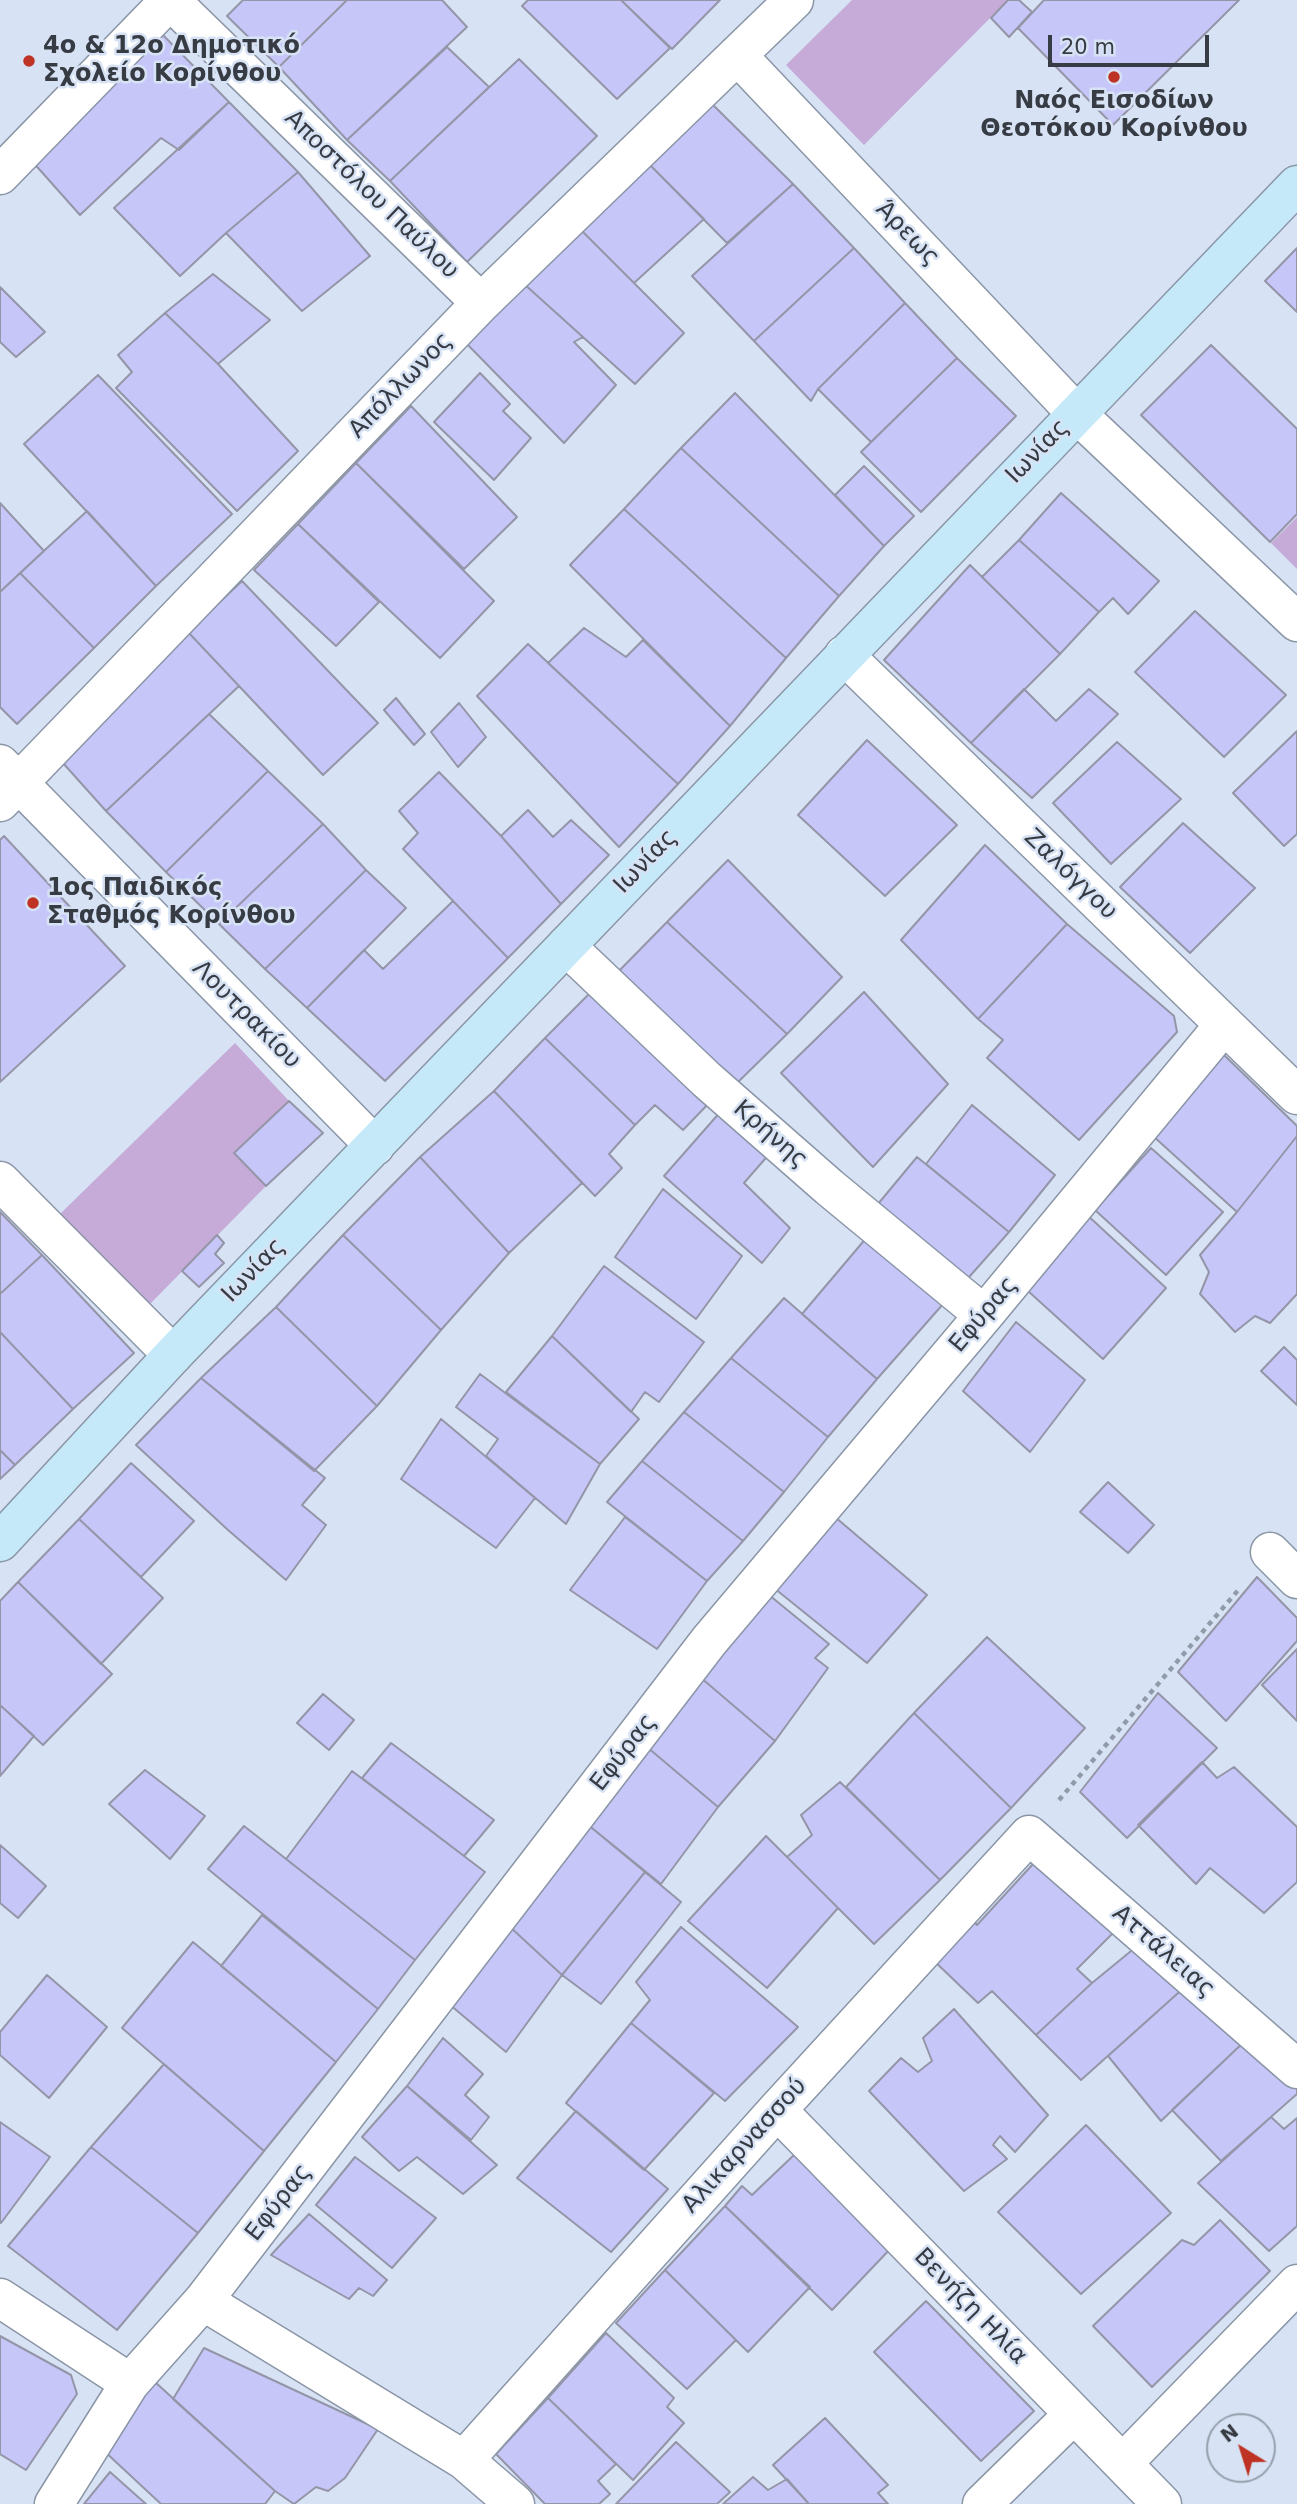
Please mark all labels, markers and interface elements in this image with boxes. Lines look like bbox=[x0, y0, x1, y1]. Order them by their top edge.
scale bar bbox=[1052, 21, 1213, 65]
place label: 4ο & 12ο Δημοτικό Σχολείο Κορίνθου bbox=[43, 33, 300, 89]
text: 20 m bbox=[1061, 35, 1115, 59]
marker: 4ο & 12ο Δημοτικό Σχολείο Κορίνθου bbox=[21, 53, 37, 69]
marker: Ναός Εισοδίων Θεοτόκου Κορίνθου bbox=[1106, 69, 1122, 85]
place label: Ναός Εισοδίων Θεοτόκου Κορίνθου bbox=[980, 88, 1248, 144]
street label: Αποστόλου Παύλου bbox=[278, 104, 464, 286]
street label: Άρεως bbox=[869, 196, 945, 272]
street label: Απόλλωνος bbox=[343, 327, 459, 445]
street label: Ιωνίας bbox=[1000, 414, 1076, 490]
street label: Ιωνίας bbox=[608, 824, 684, 900]
street label: Ζαλόγγου bbox=[1018, 824, 1122, 926]
place label: 1ος Παιδικός Σταθμός Κορίνθου bbox=[47, 875, 296, 931]
marker: 1ος Παιδικός Σταθμός Κορίνθου bbox=[25, 895, 41, 911]
street label: Λουτρακίου bbox=[186, 955, 306, 1075]
street label: Κρήνης bbox=[727, 1095, 813, 1175]
street label: Ιωνίας bbox=[216, 1233, 292, 1309]
street label: Εφύρας bbox=[944, 1271, 1024, 1359]
street label: Εφύρας bbox=[585, 1709, 663, 1797]
street label: Αττάλειας bbox=[1106, 1900, 1220, 2004]
street label: Αλικαρνασσού bbox=[677, 2072, 813, 2220]
street label: Εφύρας bbox=[240, 2159, 318, 2247]
street label: Βενήζη Ηλία bbox=[907, 2243, 1033, 2371]
north arrow bbox=[1206, 2413, 1276, 2483]
text: N bbox=[1216, 2419, 1242, 2447]

